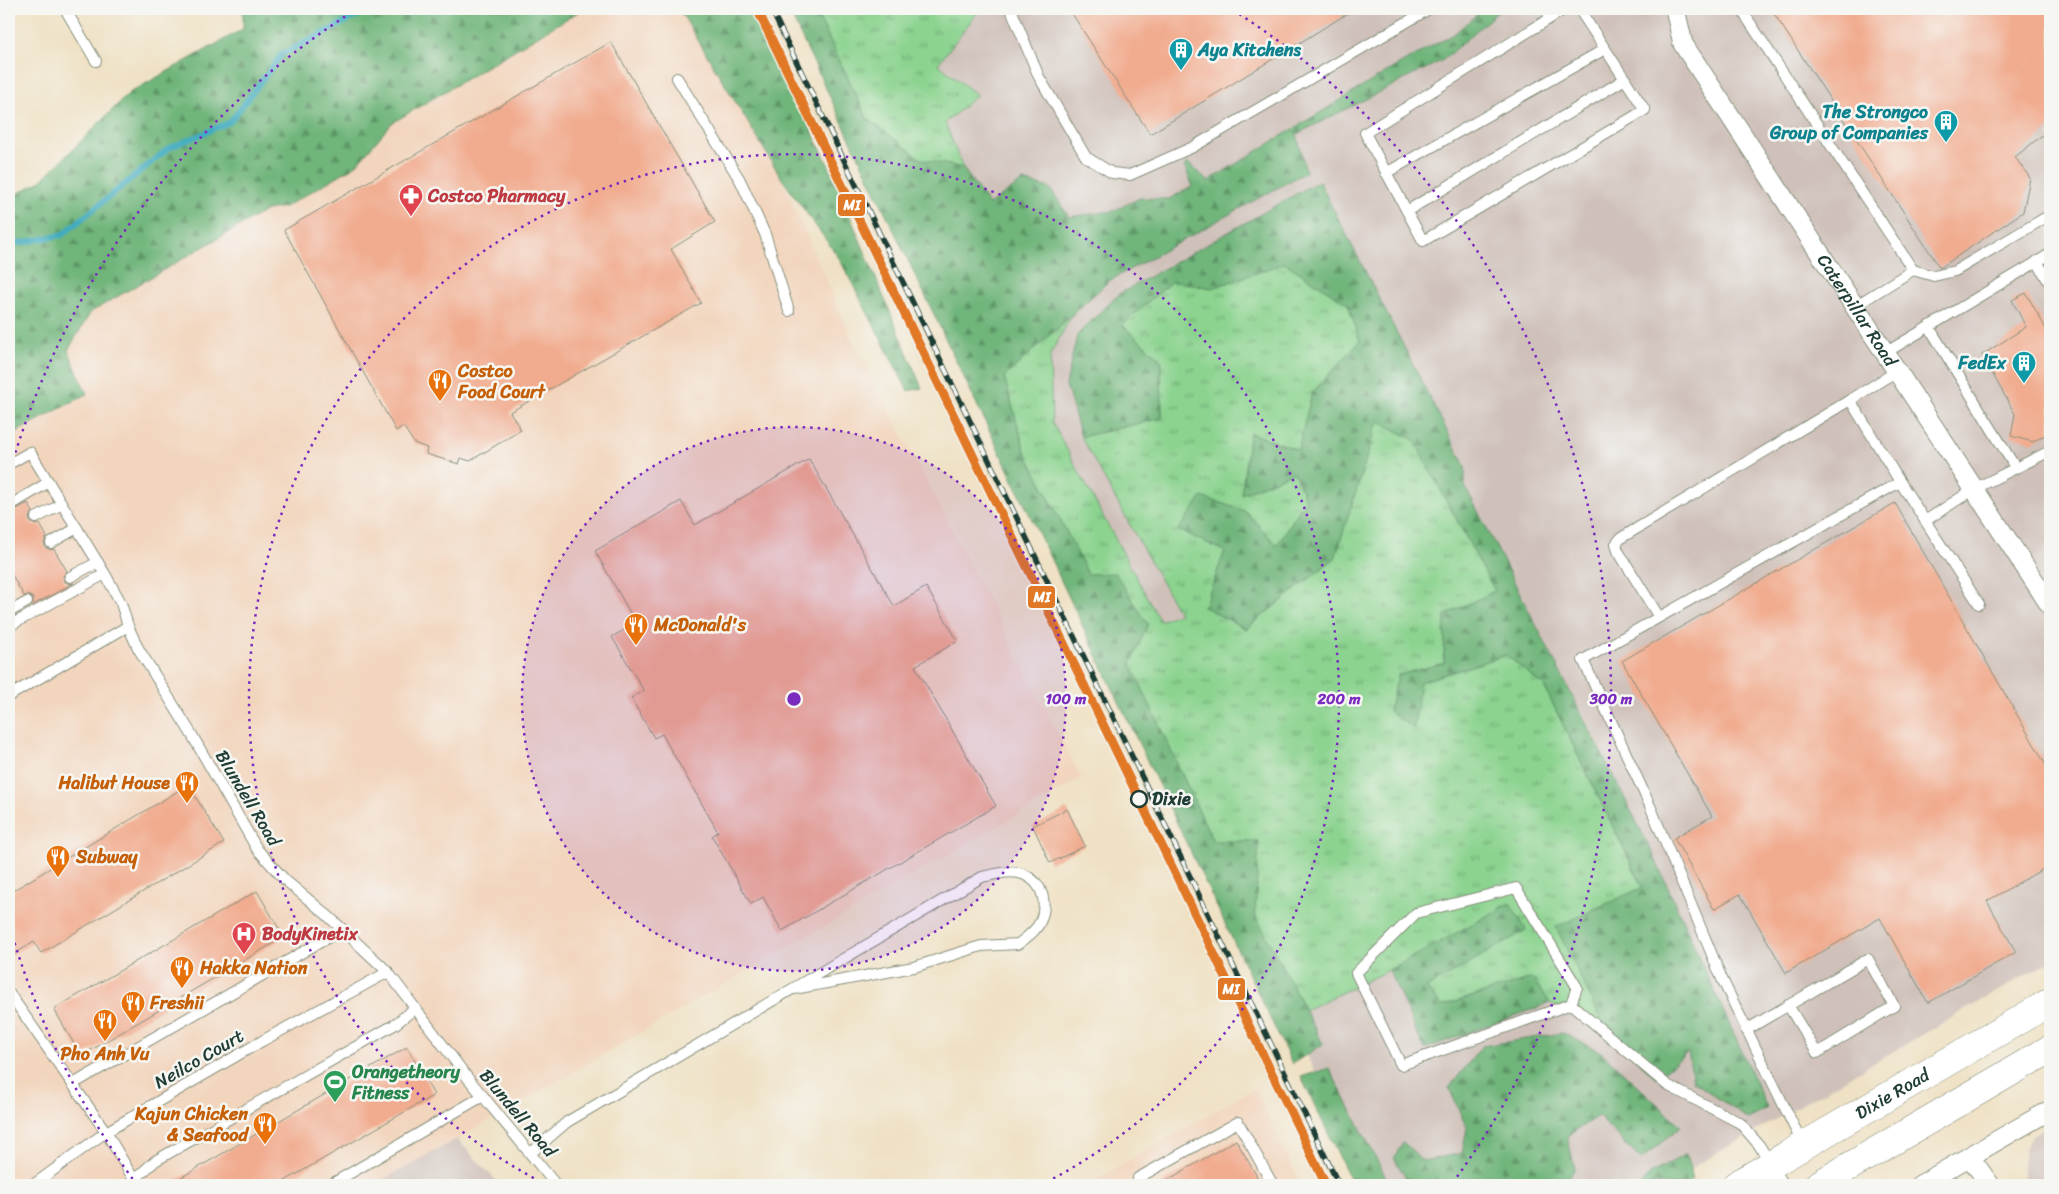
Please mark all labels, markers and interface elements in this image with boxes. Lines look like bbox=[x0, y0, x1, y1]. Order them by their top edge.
place label: Aya Kitchens bbox=[1197, 34, 1301, 66]
building icon: Aya Kitchens bbox=[1168, 37, 1194, 71]
place label: The Strongco Group of Companies bbox=[1769, 96, 1929, 149]
building icon: The Strongco Group of Companies bbox=[1933, 109, 1959, 143]
place label: Costco Pharmacy bbox=[427, 180, 566, 212]
pharmacy icon: Costco Pharmacy bbox=[398, 183, 424, 217]
line badge: MI bbox=[837, 193, 866, 217]
text: MI bbox=[843, 193, 862, 218]
street label: Caterpillar Road bbox=[1808, 247, 1907, 374]
place label: FedEx bbox=[1957, 347, 2007, 379]
building icon: FedEx bbox=[2011, 350, 2037, 384]
place label: Costco Food Court bbox=[457, 355, 546, 408]
restaurant icon: Costco Food Court bbox=[427, 368, 453, 402]
line badge: MI bbox=[1027, 585, 1056, 609]
text: MI bbox=[1033, 585, 1052, 610]
place label: McDonald's bbox=[653, 609, 747, 641]
restaurant icon: McDonald's bbox=[623, 612, 649, 646]
text: 100 m bbox=[1046, 686, 1087, 712]
text: 200 m bbox=[1316, 686, 1361, 712]
text: 300 m bbox=[1589, 686, 1633, 712]
centre of rings bbox=[785, 690, 803, 708]
street label: Blundell Road bbox=[207, 744, 290, 854]
place label: Halibut House bbox=[57, 767, 170, 799]
restaurant icon: Halibut House bbox=[174, 770, 200, 804]
place label: Dixie bbox=[1152, 783, 1191, 815]
marker: Dixie bbox=[1130, 790, 1148, 808]
place label: Subway bbox=[75, 841, 138, 873]
restaurant icon: Subway bbox=[45, 844, 71, 878]
place label: BodyKinetix bbox=[262, 918, 359, 950]
hospital icon: BodyKinetix bbox=[231, 921, 257, 955]
place label: Hakka Nation bbox=[199, 952, 308, 984]
restaurant icon: Hakka Nation bbox=[169, 955, 195, 989]
line badge: MI bbox=[1217, 977, 1246, 1001]
text: MI bbox=[1222, 977, 1241, 1002]
place label: Freshii bbox=[149, 987, 205, 1019]
restaurant icon: Freshii bbox=[120, 990, 146, 1024]
restaurant icon: Pho Anh Vu bbox=[92, 1008, 118, 1042]
street label: Neilco Court bbox=[148, 1020, 250, 1098]
place label: Pho Anh Vu bbox=[60, 1038, 150, 1070]
place label: Orangetheory Fitness bbox=[351, 1056, 461, 1109]
street label: Dixie Road bbox=[1849, 1059, 1937, 1128]
street label: Blundell Road bbox=[471, 1061, 566, 1166]
sports icon: Orangetheory Fitness bbox=[322, 1069, 348, 1103]
place label: Kajun Chicken & Seafood bbox=[134, 1098, 250, 1151]
restaurant icon: Kajun Chicken & Seafood bbox=[252, 1111, 278, 1145]

